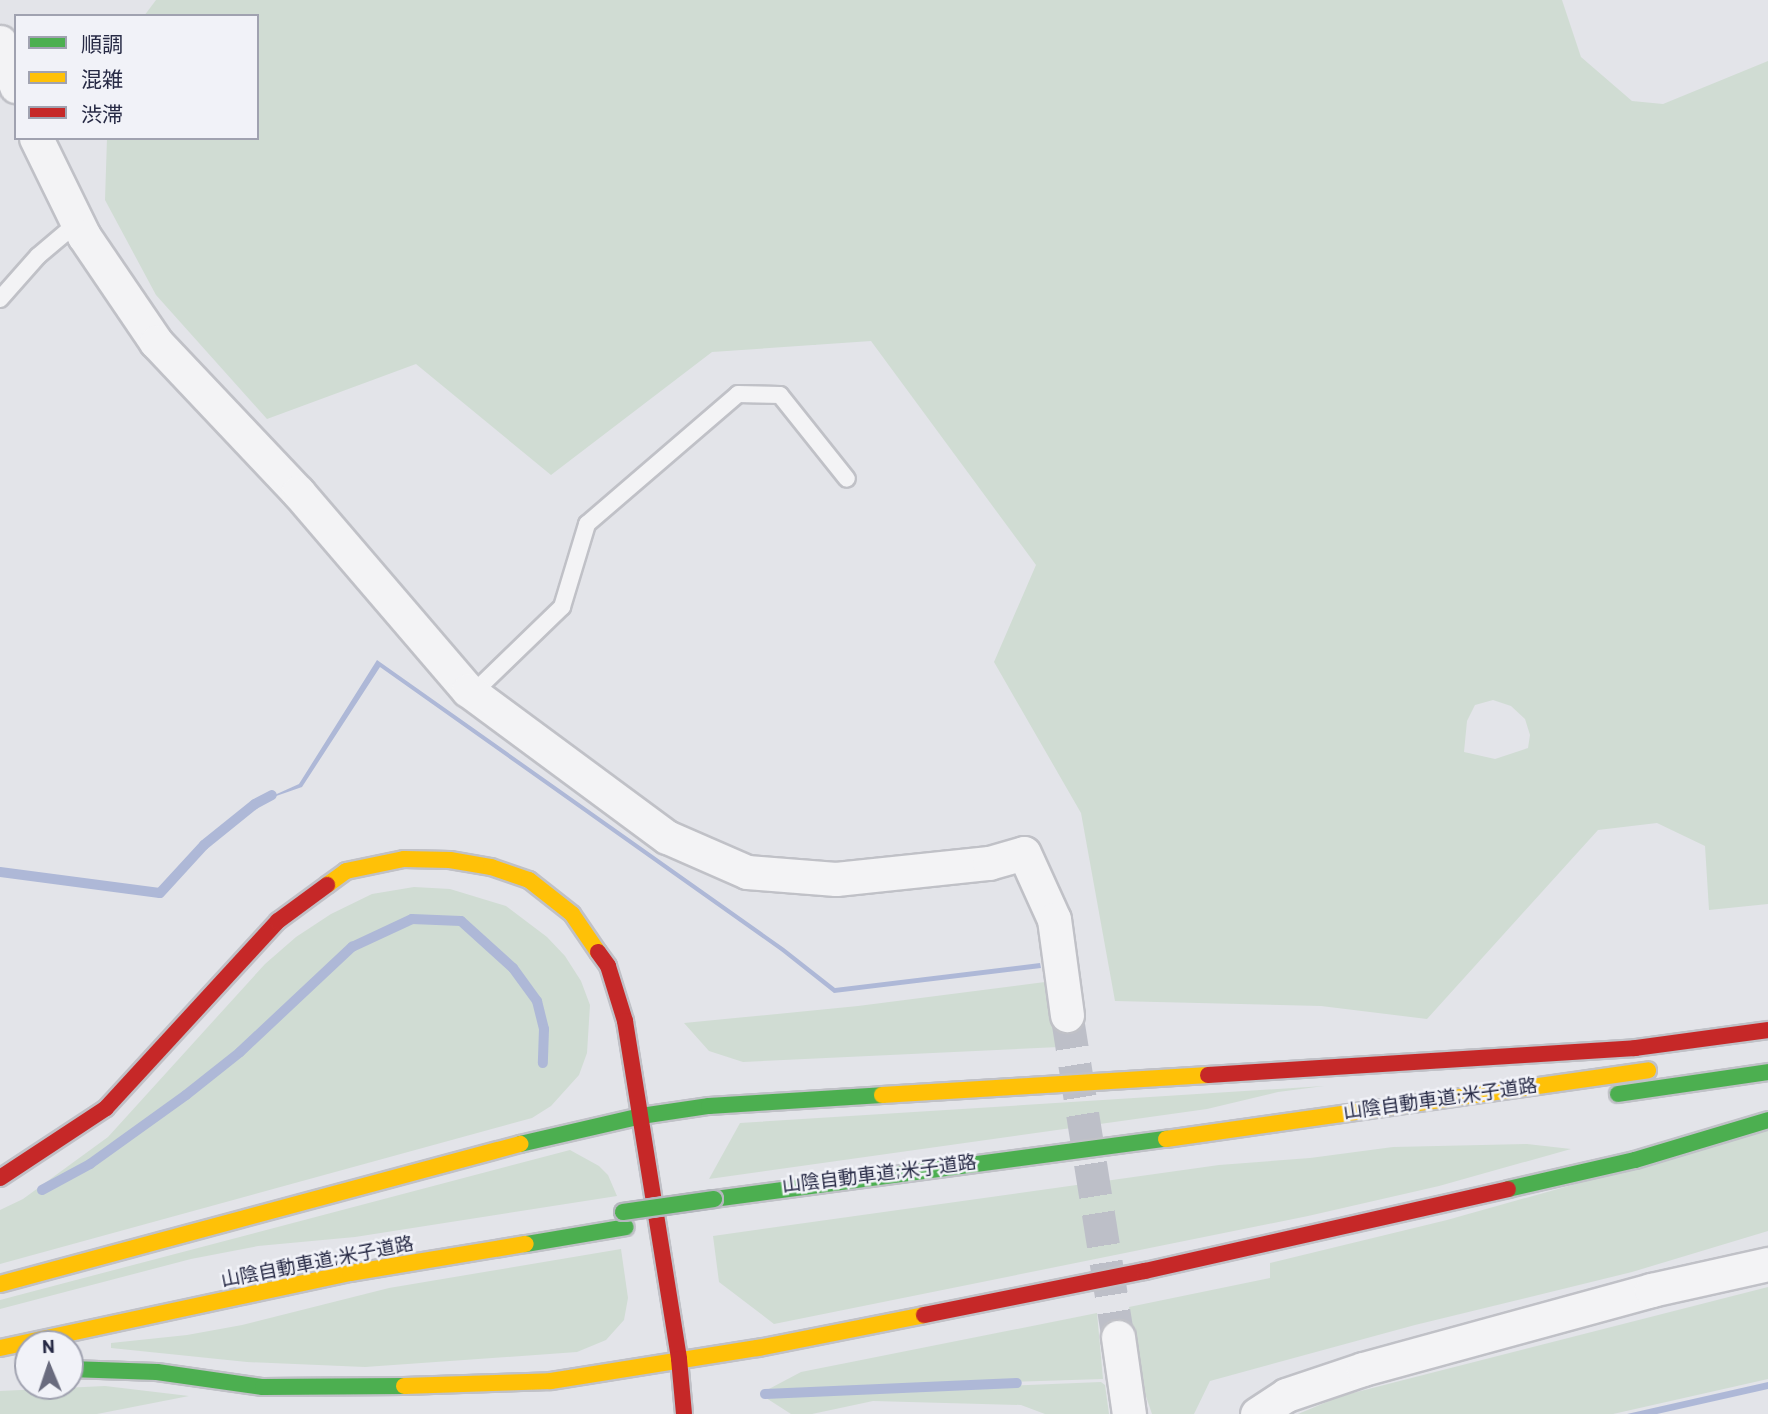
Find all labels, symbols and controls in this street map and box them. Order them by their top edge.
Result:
legend [14,14,259,140]
text: 順調 [81,31,123,56]
text: 混雑 [81,66,123,91]
text: 渋滞 [81,101,123,126]
street label: 山陰自動車道;米子道路 [1341,1073,1539,1123]
street label: 山陰自動車道;米子道路 [780,1150,978,1196]
street label: 山陰自動車道;米子道路 [219,1231,415,1291]
north arrow [14,1330,84,1400]
text: N [42,1334,55,1357]

